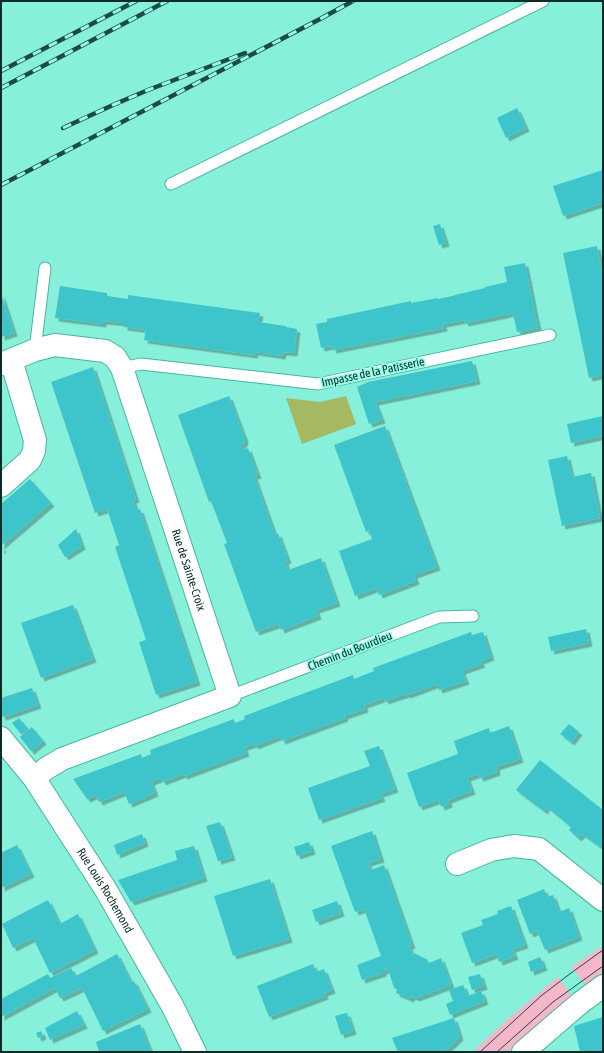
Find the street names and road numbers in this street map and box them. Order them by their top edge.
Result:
street label: Impasse de la Patisserie [320,354,426,390]
street label: Rue de Sainte-Croix [169,527,208,613]
street label: Chemin du Bourdieu [306,628,394,673]
street label: Rue Louis Rochemond [74,845,136,936]

